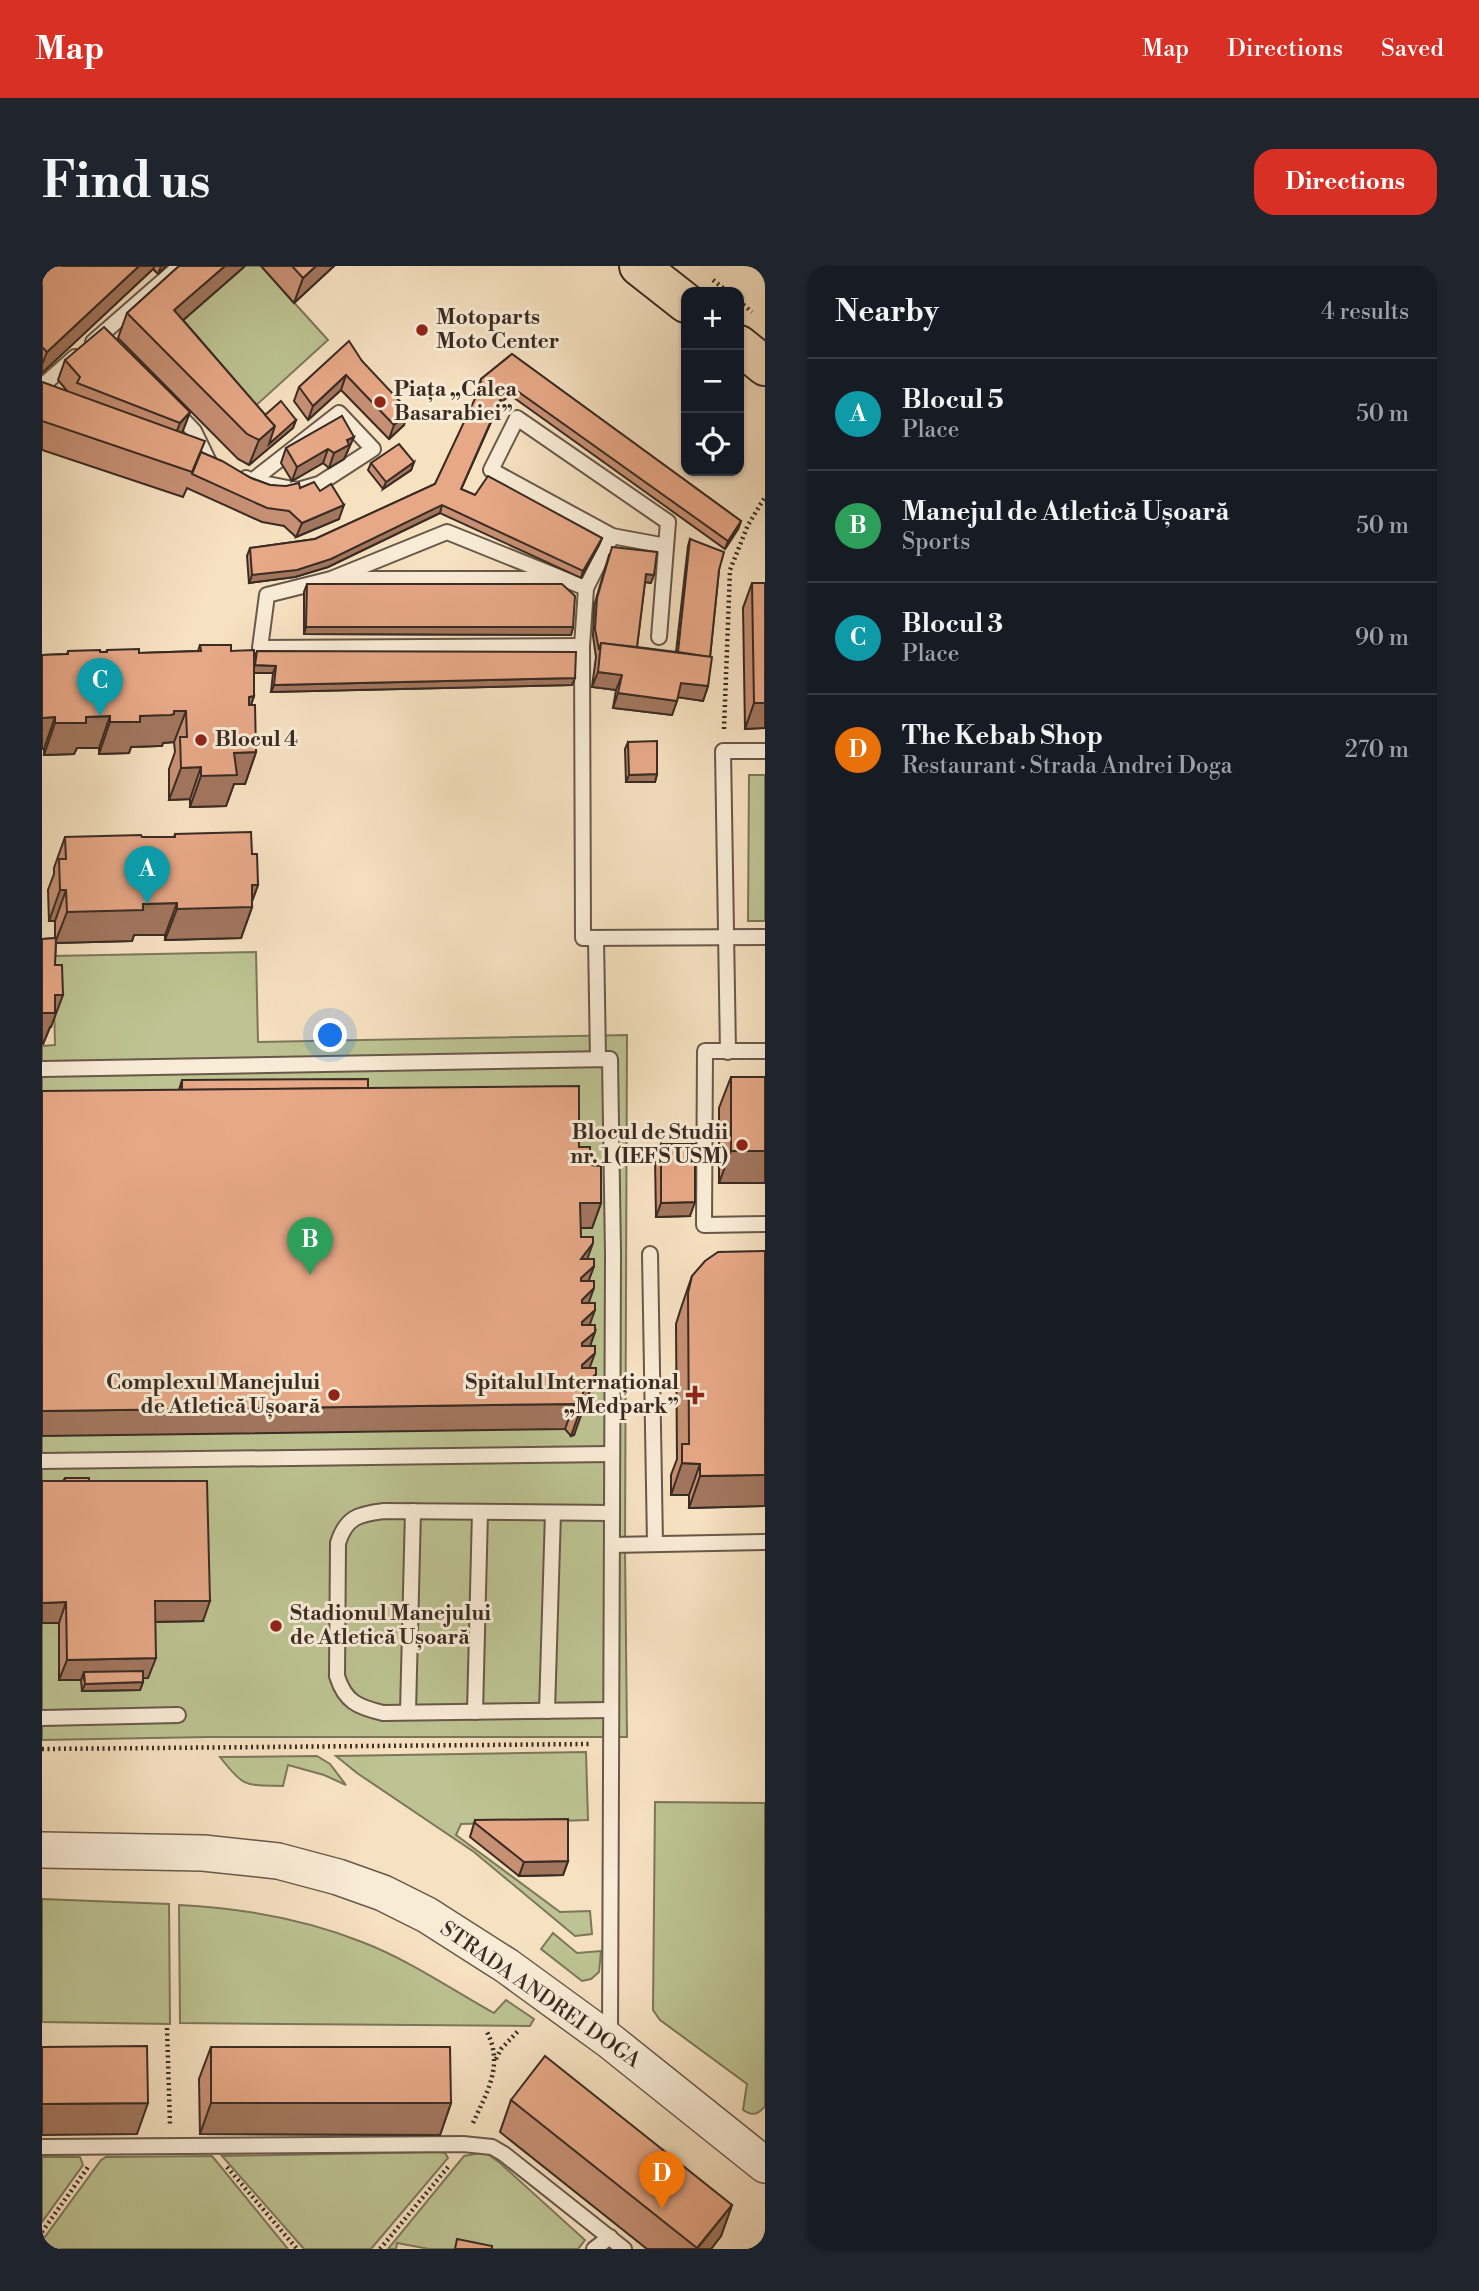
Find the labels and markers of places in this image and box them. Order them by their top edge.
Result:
place label: Motoparts Moto Center [436,305,559,355]
marker: Motoparts Moto Center [414,322,430,338]
place label: Piața „Calea Basarabiei” [394,377,518,427]
marker: Piața „Calea Basarabiei” [372,394,388,410]
pin: C [77,658,123,716]
place label: Blocul 4 [215,727,298,753]
marker: Blocul 4 [193,732,209,748]
pin: A [124,846,170,904]
place label: Blocul de Studii nr. 1 (IEFS USM) [570,1120,728,1170]
marker: Blocul de Studii nr. 1 (IEFS USM) [734,1137,750,1153]
pin: B [287,1217,333,1275]
place label: Complexul Manejului de Atletică Ușoară [106,1370,321,1420]
place label: Spitalul Internațional „Medpark” [465,1370,679,1420]
marker: Spitalul Internațional „Medpark” [685,1385,705,1405]
marker: Complexul Manejului de Atletică Ușoară [326,1387,342,1403]
place label: Stadionul Manejului de Atletică Ușoară [290,1601,491,1651]
marker: Stadionul Manejului de Atletică Ușoară [268,1618,284,1634]
pin: D [639,2151,685,2209]

